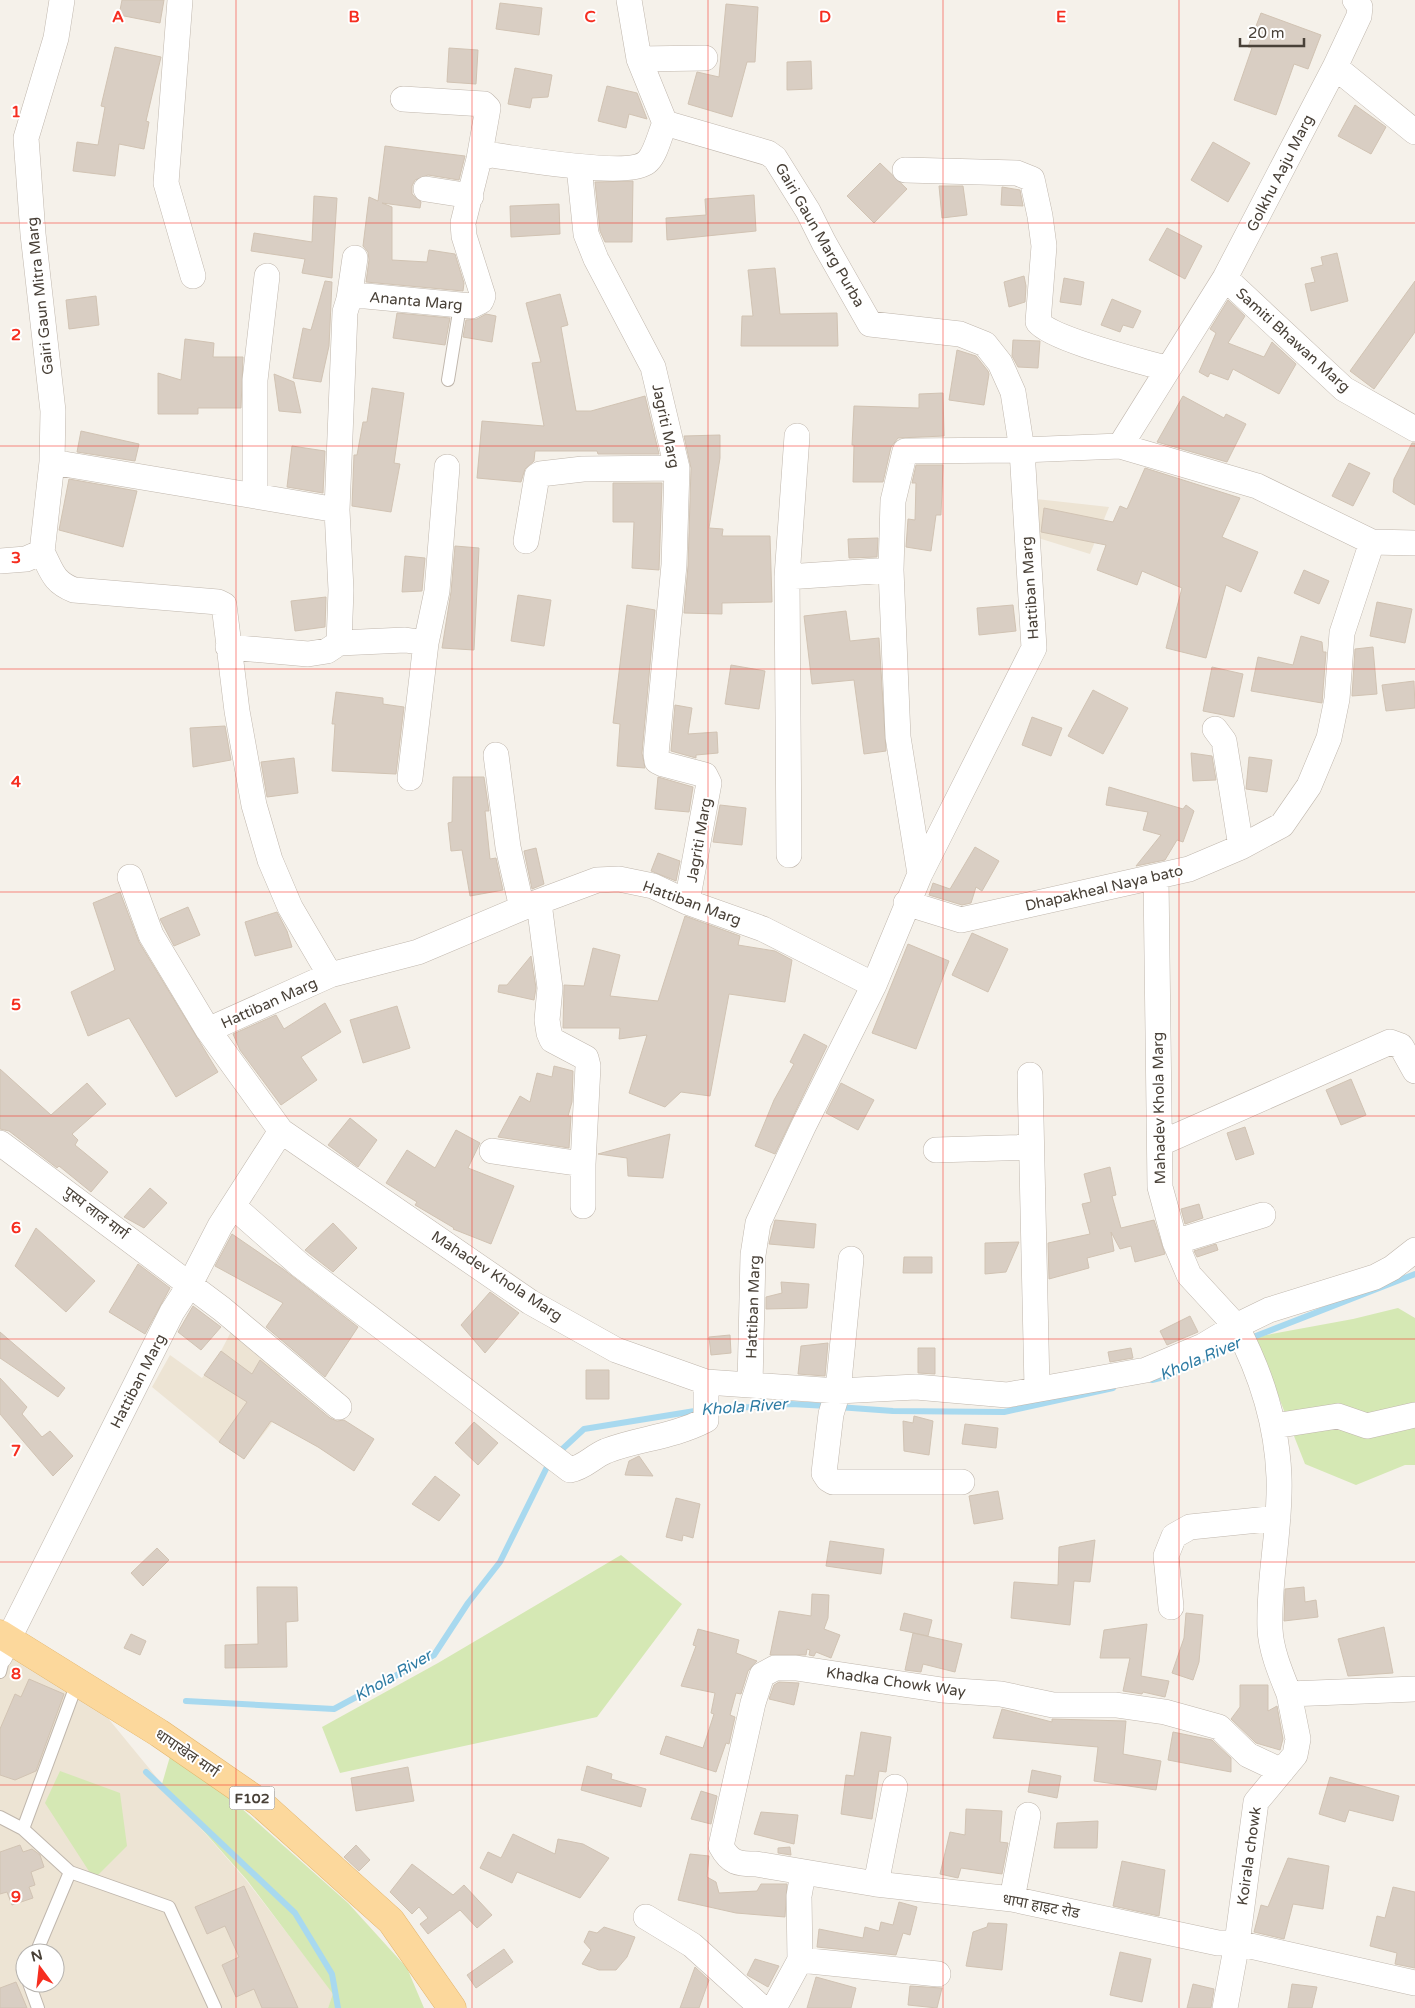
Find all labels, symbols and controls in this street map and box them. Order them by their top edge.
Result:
text: A [112,7,124,27]
text: B [348,7,360,27]
text: C [584,7,596,27]
text: D [819,7,831,27]
text: E [1056,7,1066,27]
scale bar [1240,15,1304,47]
text: 20 m [1248,24,1285,42]
text: 1 [11,102,21,122]
street label: Golkhu Aaju Marg [1243,111,1317,235]
street label: Gairi Gaun Marg Purba [771,160,869,310]
street label: Gairi Gaun Mitra Marg [23,216,57,376]
street label: Samiti Bhawan Marg [1232,284,1354,396]
street label: Ananta Marg [369,288,463,314]
text: 2 [11,325,21,345]
street label: Jagriti Marg [648,382,684,470]
street label: Hattiban Marg [1017,536,1043,640]
text: 3 [11,548,21,568]
text: 4 [11,772,21,792]
street label: Jagriti Marg [683,796,715,884]
street label: Dhapakheal Naya bato [1023,861,1185,915]
street label: Hattiban Marg [640,877,744,929]
street label: Hattiban Marg [218,974,320,1032]
text: 5 [11,995,21,1015]
street label: Mahadev Khola Marg [1149,1032,1169,1184]
street label: पुस्प लाल मार्ग [60,1183,133,1245]
text: 6 [11,1218,21,1238]
street label: Mahadev Khola Marg [428,1227,566,1325]
street label: Hattiban Marg [742,1255,764,1359]
street label: Hattiban Marg [106,1331,170,1431]
water label: Khola River [1156,1332,1245,1385]
water label: Khola River [700,1394,790,1420]
text: 7 [11,1441,21,1461]
water label: Khola River [351,1645,437,1706]
street label: Khadka Chowk Way [825,1663,967,1701]
text: 8 [11,1664,21,1684]
street label: धापाखेल मार्ग [152,1725,223,1781]
road number: F102 [230,1786,274,1810]
street label: Koirala chowk [1233,1806,1265,1906]
text: 9 [11,1887,21,1907]
street label: धापा हाइट रोड [1001,1890,1082,1922]
north arrow [15,1943,65,1993]
text: N [29,1946,44,1966]

